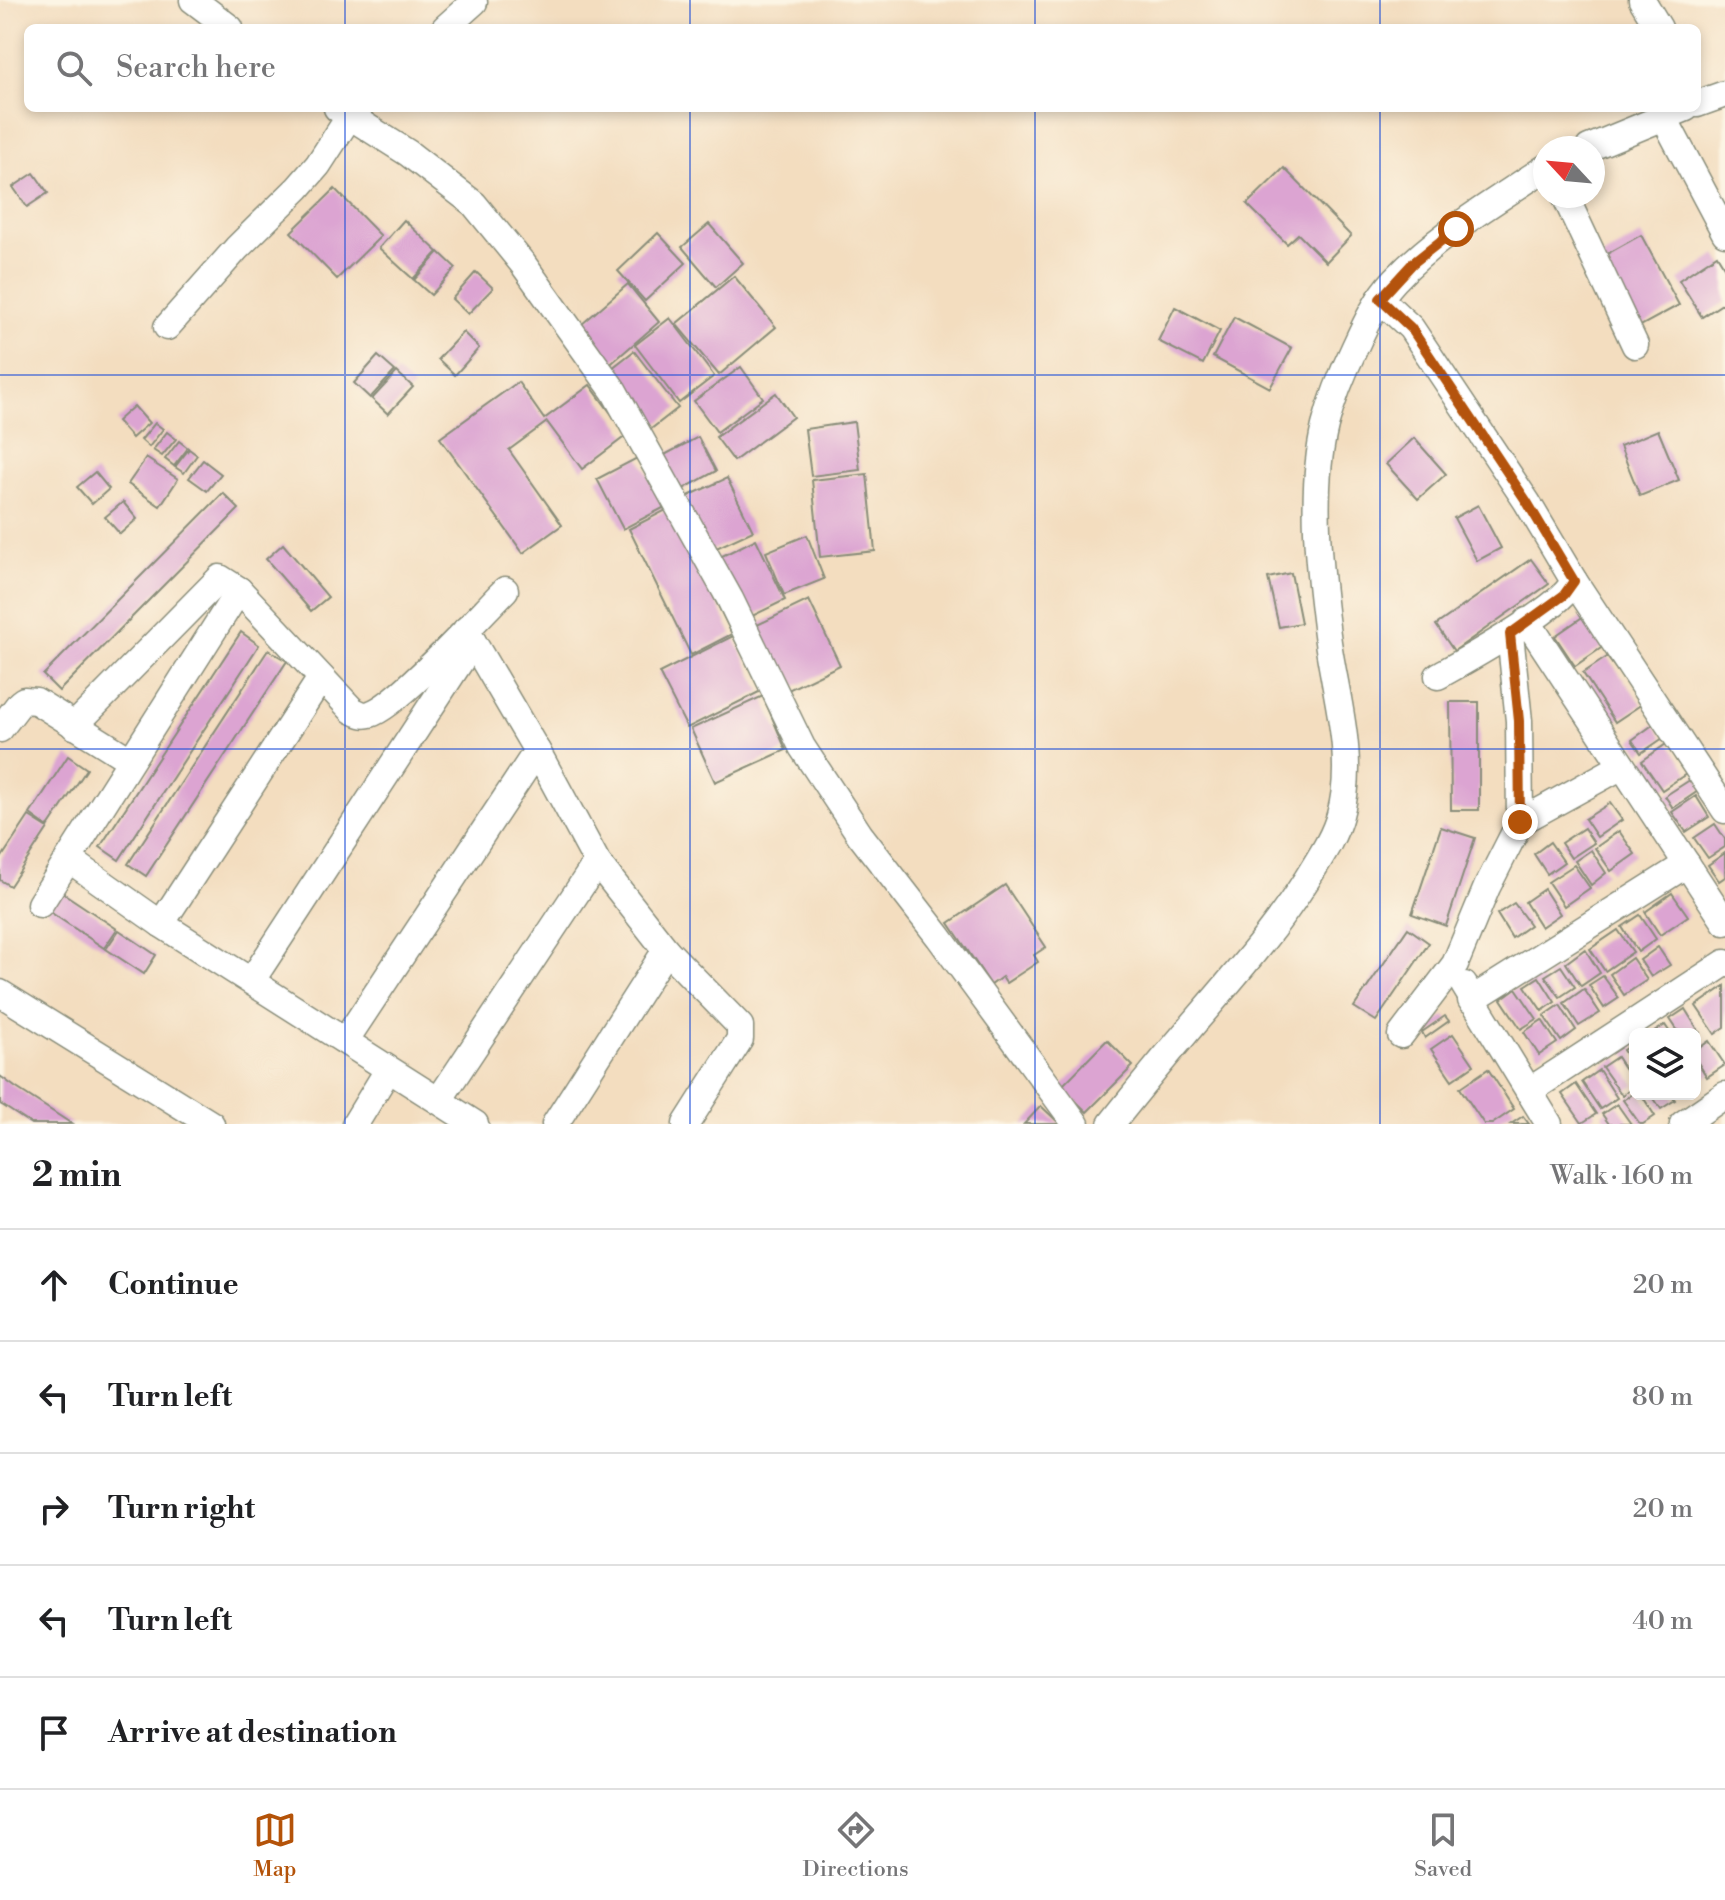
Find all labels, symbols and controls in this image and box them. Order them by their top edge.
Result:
search box [24,24,1701,112]
icon: search [52,46,96,90]
text: Search here [116,49,276,87]
north arrow [1533,136,1605,208]
route start [1438,211,1474,247]
route end [1502,804,1538,840]
map controls [1629,1028,1701,1100]
button: layers [1629,1028,1701,1100]
text: 2 min [32,1155,121,1197]
text: Walk · 160 m [1550,1160,1693,1192]
icon: ahead [32,1263,76,1307]
text: Continue [108,1266,239,1304]
text: 20 m [1633,1269,1693,1301]
icon: left [32,1375,76,1419]
text: Turn left [108,1378,232,1416]
text: 80 m [1632,1381,1693,1413]
icon: right [32,1487,76,1531]
text: Turn right [108,1490,255,1528]
text: 20 m [1633,1493,1693,1525]
icon: left [32,1599,76,1643]
text: Turn left [108,1602,232,1640]
text: 40 m [1632,1605,1693,1637]
icon: arrive [32,1711,76,1755]
text: Arrive at destination [108,1714,397,1752]
tab: Map [253,1808,297,1883]
tab: Directions [803,1808,909,1883]
tab: Saved [1414,1808,1472,1883]

